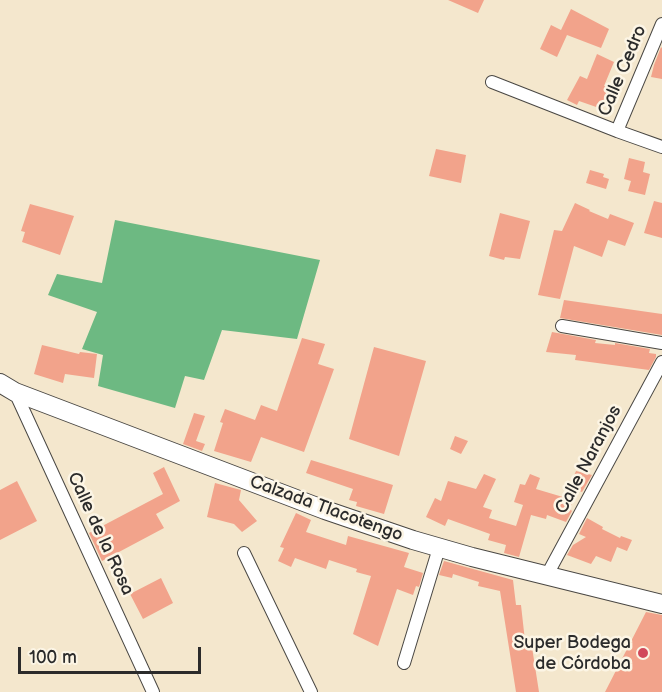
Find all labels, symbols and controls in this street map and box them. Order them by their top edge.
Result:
street label: Calle Cedro [594,22,652,120]
street label: Calle Naranjos [551,402,627,518]
street label: Calle de la Rosa [62,469,138,599]
street label: Calzada Tlacotengo [246,471,406,547]
place label: Super Bodega de Córdoba [513,632,631,674]
scale bar [21,635,204,673]
marker: Super Bodega de Córdoba [636,646,650,660]
text: 100 m [29,647,77,668]

